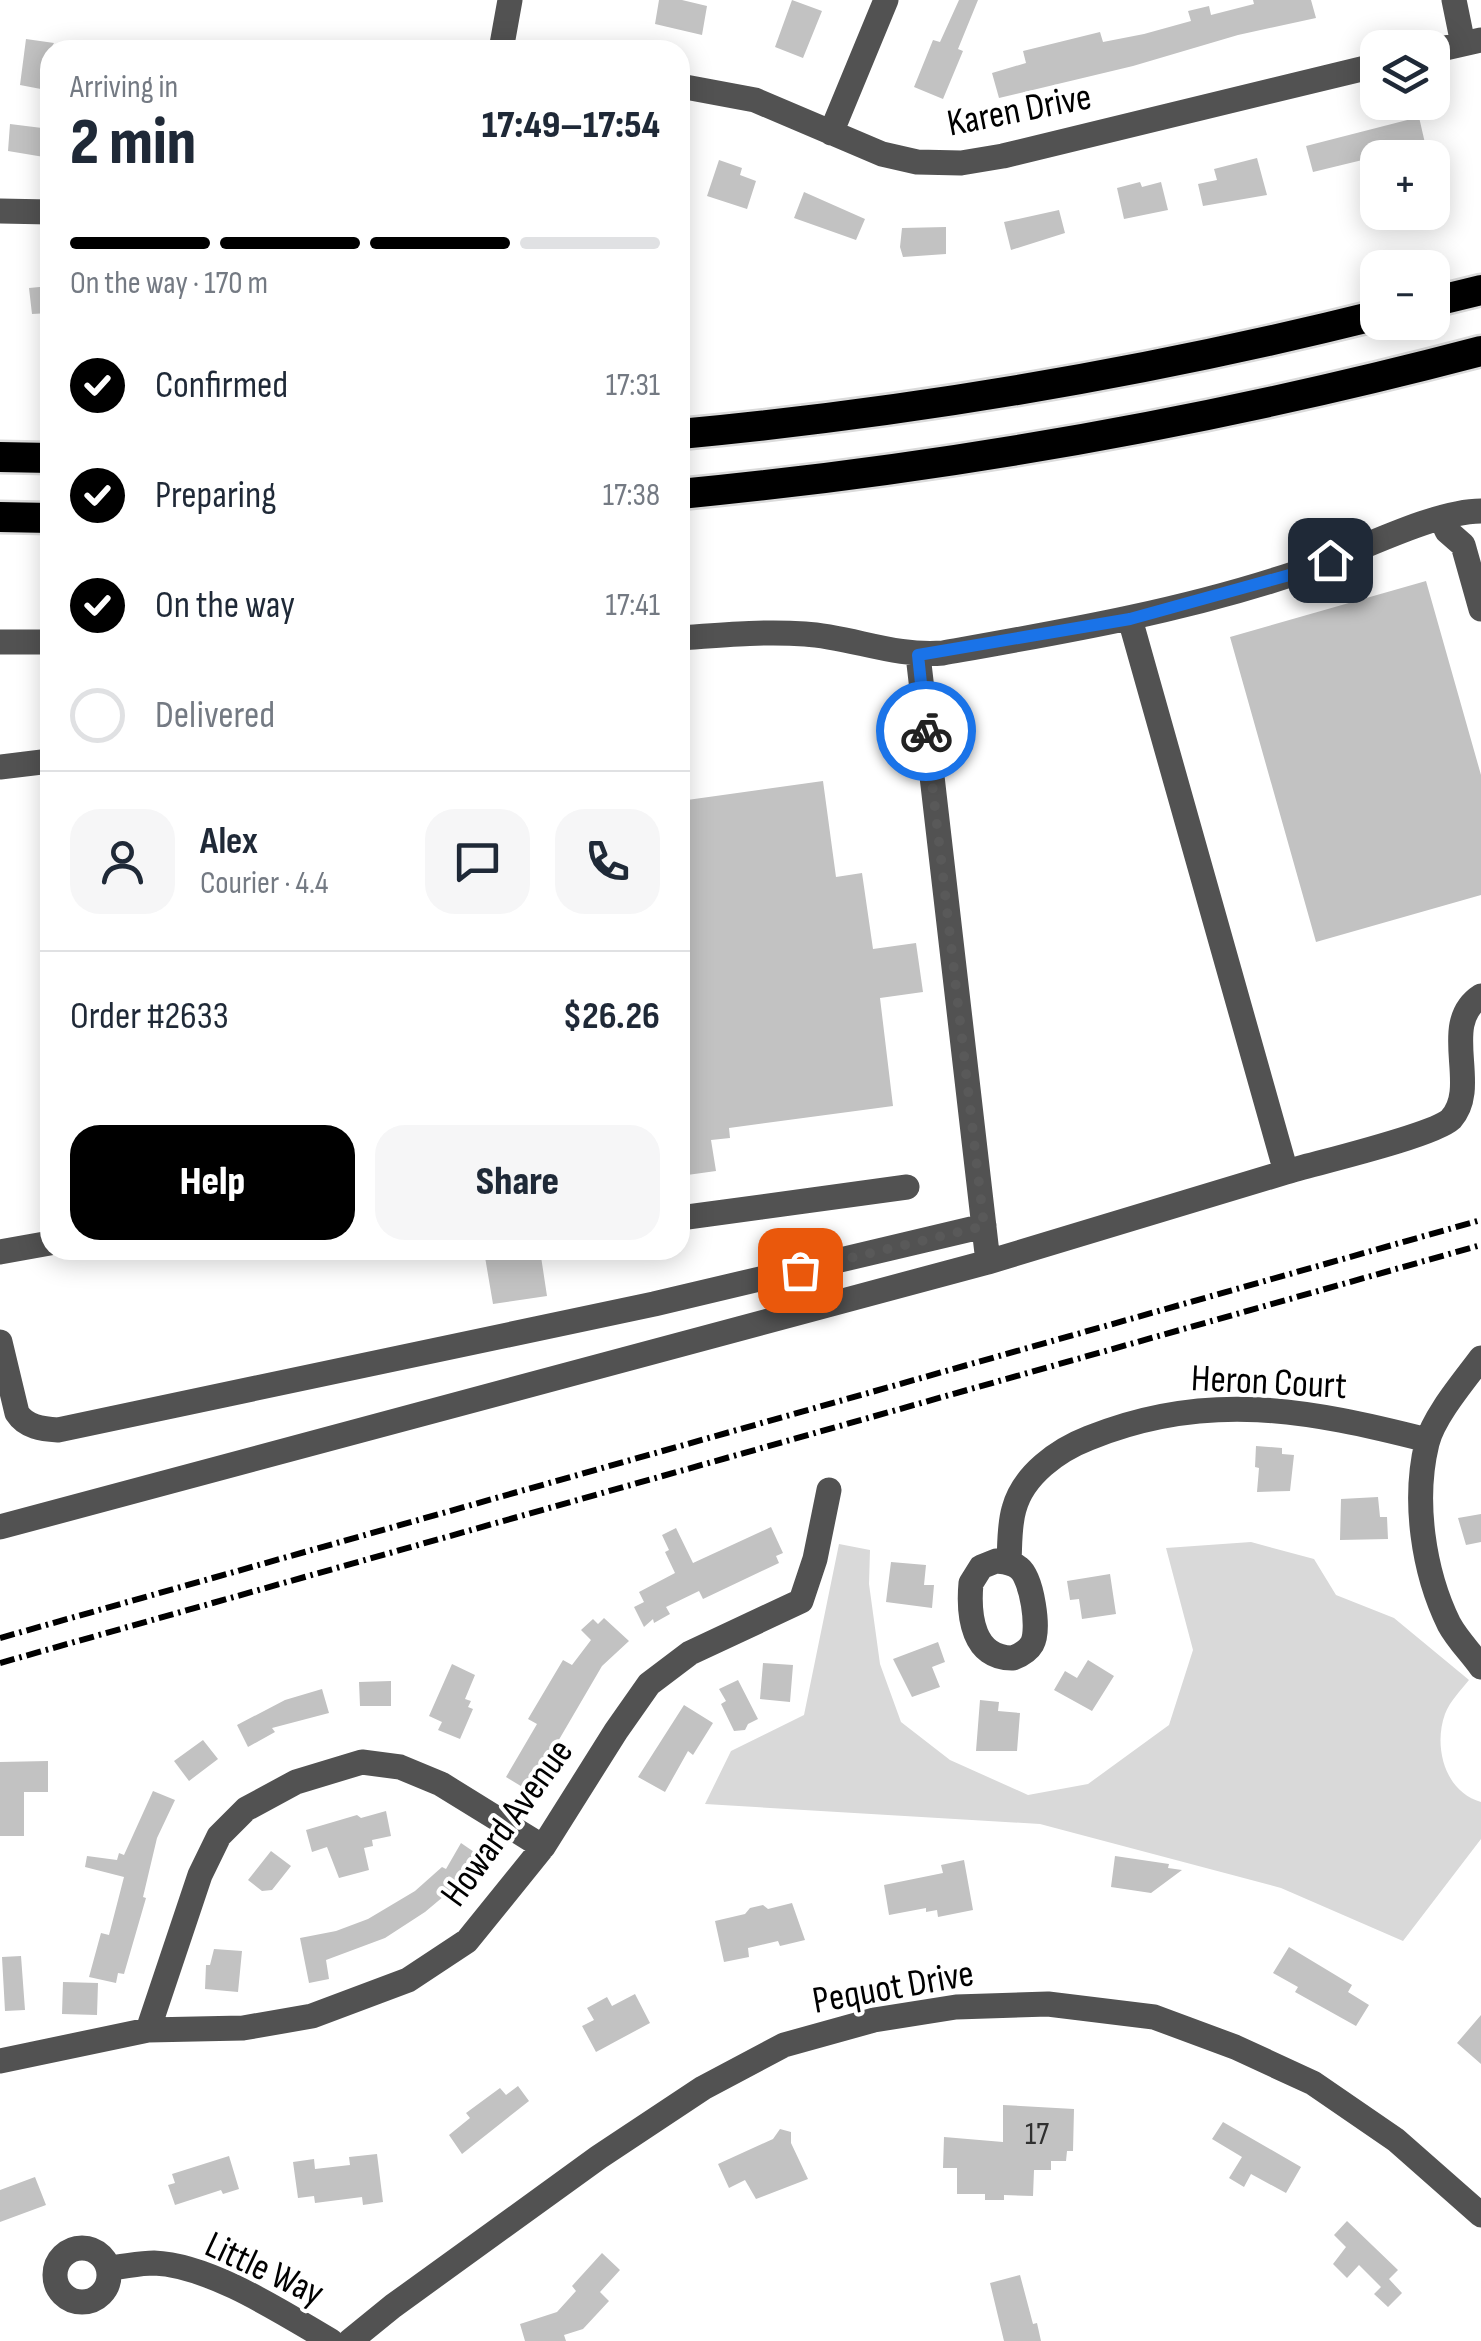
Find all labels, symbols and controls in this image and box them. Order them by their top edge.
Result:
map controls [1360,30,1450,340]
button: layers [1360,30,1450,120]
text: Arriving in [70,68,178,107]
street label: Karen Drive [943,74,1095,146]
text: 17:49–17:54 [482,103,660,148]
text: 2 min [70,105,196,183]
button: + [1360,140,1450,230]
button: − [1360,250,1450,340]
text: On the way · 170 m [70,264,268,303]
icon: check [70,358,125,413]
text: Confirmed [155,363,288,408]
text: 17:31 [606,366,660,405]
icon: check [70,468,125,523]
text: Preparing [155,473,276,518]
text: 17:38 [603,476,660,515]
pin [1288,518,1373,603]
icon: home [1303,533,1358,588]
icon: check [70,578,125,633]
text: On the way [155,583,295,628]
text: 17:41 [606,586,660,625]
courier [876,681,976,781]
text: Delivered [155,693,275,738]
icon: bike [899,704,954,759]
button: person [70,809,175,914]
button: chat [425,809,530,914]
button: phone [555,809,660,914]
text: Alex [200,819,258,864]
text: Courier · 4.4 [200,864,328,903]
text: Order #2633 [70,994,229,1039]
text: $26.26 [563,994,660,1039]
button: Help [70,1125,355,1240]
button: Share [375,1125,660,1240]
pin [758,1228,843,1313]
icon: bag [773,1243,828,1298]
street label: Heron Court [1190,1356,1348,1409]
street label: Howard Avenue [432,1731,583,1915]
street label: Pequot Drive [809,1951,977,2024]
house number: 17 [1025,2115,1049,2154]
street label: Little Way [198,2222,331,2316]

